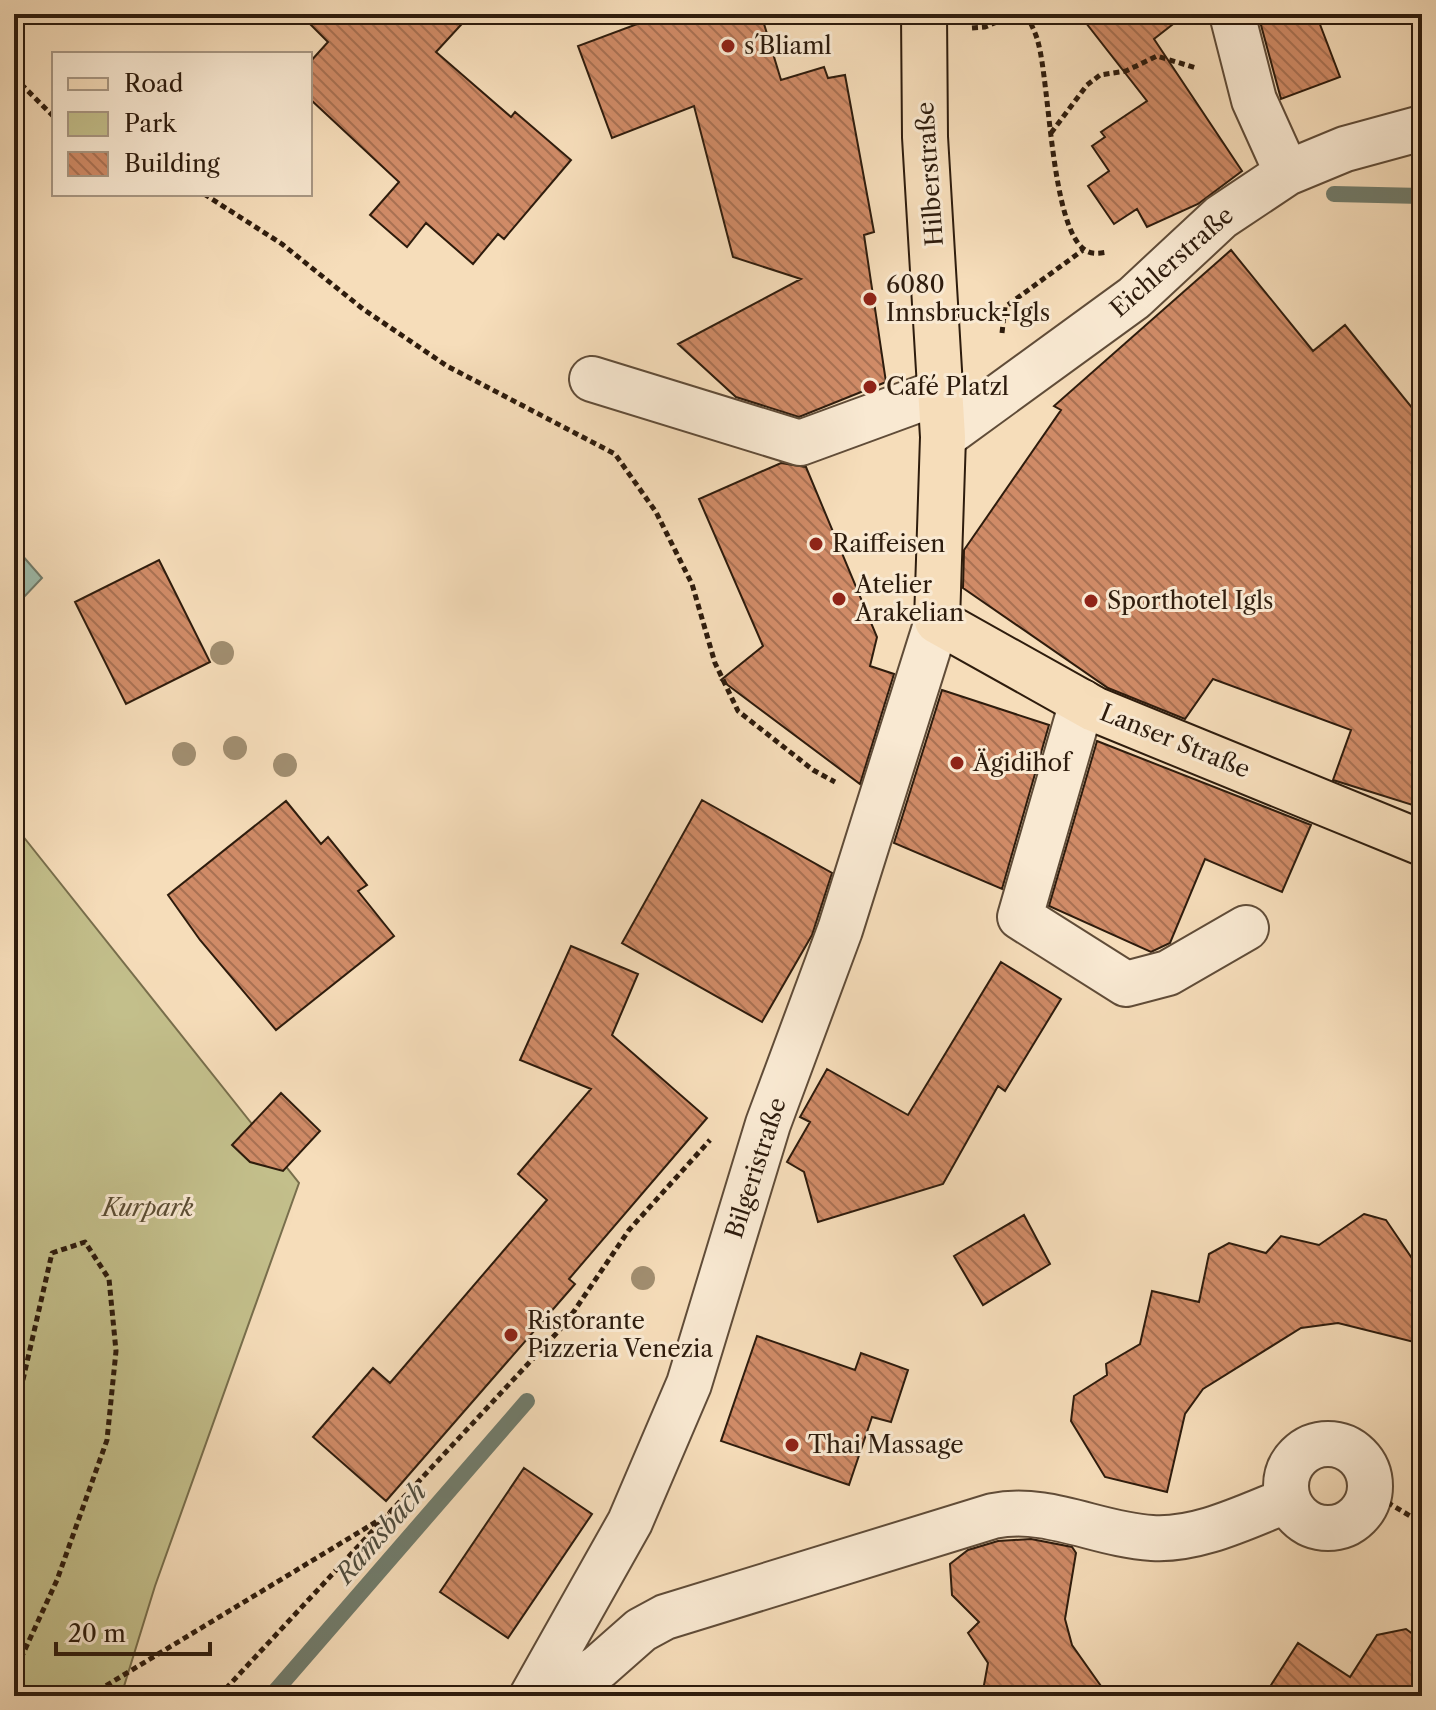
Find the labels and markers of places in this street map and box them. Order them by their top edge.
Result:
place label: s´Bliaml [744,31,832,60]
marker: s´Bliaml [719,37,737,55]
place label: 6080 Innsbruck-Igls [886,270,1050,327]
marker: 6080 Innsbruck-Igls [861,290,879,308]
place label: Café Platzl [886,372,1009,401]
marker: Café Platzl [861,378,879,396]
place label: Raiffeisen [832,529,945,558]
marker: Raiffeisen [807,535,825,553]
place label: Atelier Arakelian [854,570,964,627]
place label: Sporthotel Igls [1107,586,1274,615]
marker: Atelier Arakelian [830,590,848,608]
marker: Sporthotel Igls [1082,592,1100,610]
place label: Ägidihof [972,748,1073,777]
marker: Ägidihof [948,754,966,772]
place label: Ristorante Pizzeria Venezia [527,1306,713,1363]
marker: Ristorante Pizzeria Venezia [502,1326,520,1344]
place label: Thai Massage [808,1430,964,1459]
marker: Thai Massage [783,1436,801,1454]

